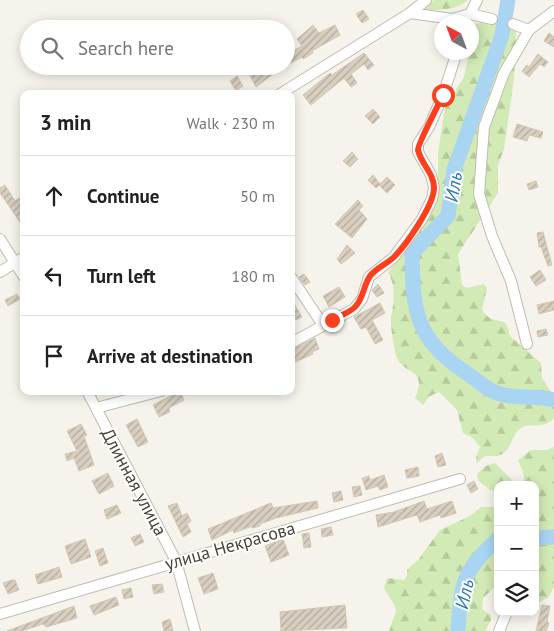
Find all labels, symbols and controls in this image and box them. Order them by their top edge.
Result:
north arrow [434,15,479,60]
search box [20,20,295,75]
icon: search [38,34,66,62]
text: Search here [78,36,174,60]
route start [432,84,455,107]
text: 3 min [40,109,91,136]
text: Walk · 230 m [186,113,275,133]
water label: Иль [439,170,467,204]
icon: ahead [40,182,68,210]
text: Continue [87,184,159,208]
text: 50 m [240,186,275,206]
icon: left [40,262,68,290]
text: Turn left [87,264,156,288]
text: 180 m [232,266,275,286]
route end [321,309,344,332]
icon: arrive [40,342,68,370]
text: Arrive at destination [87,344,253,368]
street label: Длинная улица [96,424,172,540]
map controls [494,481,539,616]
button: + [494,481,539,526]
street label: улица Некрасова [162,516,298,575]
button: − [494,526,539,571]
button: layers [494,571,539,616]
water label: Иль [449,577,479,611]

